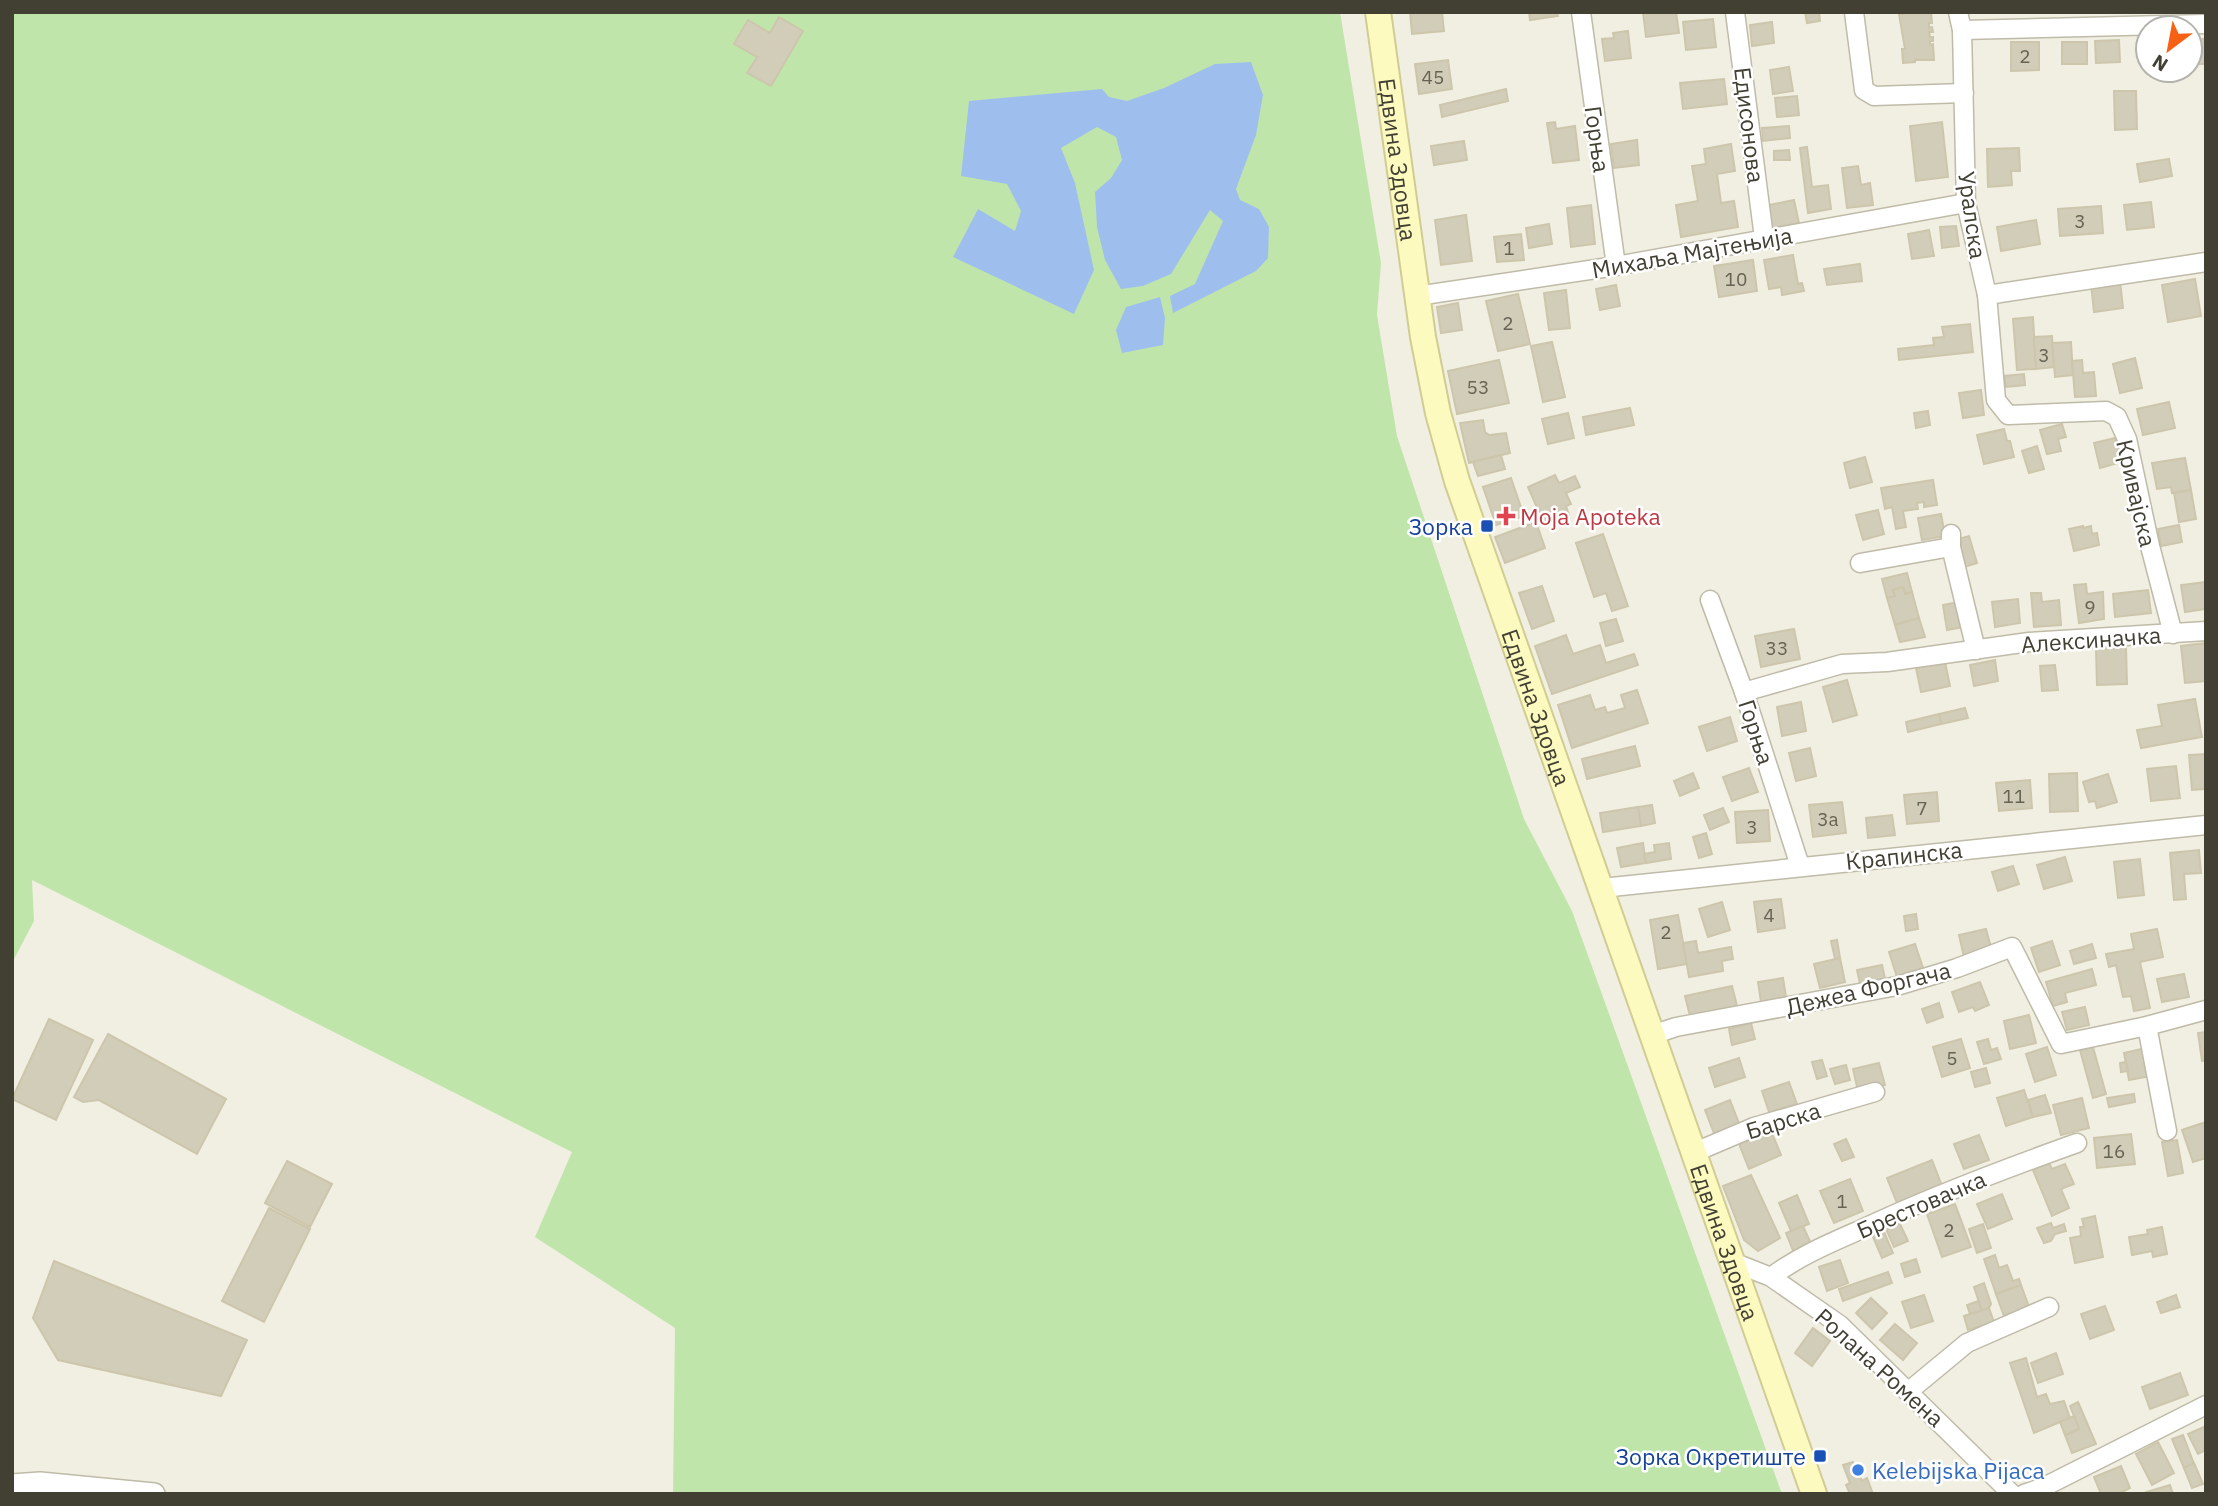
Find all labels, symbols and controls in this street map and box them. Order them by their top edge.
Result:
north arrow [2134,14,2204,84]
house number: 2 [2019,44,2031,68]
text: N [2148,50,2172,77]
house number: 45 [1422,65,1444,89]
street label: Едисонова [1728,65,1772,185]
street label: Едвина Здовца [1372,76,1425,243]
street label: Горња [1578,104,1618,174]
street label: Уралска [1952,169,1994,261]
house number: 3 [2074,209,2086,233]
street label: Михаља Мајтењија [1589,220,1795,284]
house number: 1 [1503,236,1515,260]
house number: 10 [1725,267,1747,291]
house number: 2 [1502,311,1514,335]
house number: 3 [2038,343,2050,367]
house number: 53 [1467,375,1489,399]
street label: Кривајска [2110,436,2164,550]
place label: Moja Apoteka [1520,501,1661,531]
marker: Moja Apoteka [1498,508,1514,524]
place label: Зорка [1408,511,1473,541]
marker: Зорка [1479,518,1495,534]
house number: 9 [2084,595,2096,619]
street label: Алексиначка [2020,619,2162,659]
street label: Едвина Здовца [1495,625,1578,790]
house number: 33 [1766,636,1788,660]
street label: Горња [1732,696,1782,768]
house number: 11 [2003,784,2025,808]
house number: 7 [1916,796,1928,820]
house number: 3a [1817,807,1839,831]
house number: 3 [1746,815,1758,839]
street label: Крапинска [1844,834,1964,876]
house number: 4 [1763,903,1775,927]
house number: 2 [1660,920,1672,944]
street label: Дежеа Форгача [1783,954,1953,1022]
house number: 5 [1946,1046,1958,1070]
street label: Барска [1742,1094,1824,1146]
house number: 16 [2103,1139,2125,1163]
street label: Едвина Здовца [1684,1160,1767,1324]
street label: Брестовачка [1852,1163,1990,1245]
house number: 1 [1836,1189,1848,1213]
house number: 2 [1943,1218,1955,1242]
street label: Ролана Ромена [1809,1301,1951,1433]
place label: Зорка Окретиште [1615,1441,1806,1471]
marker: Зорка Окретиште [1812,1448,1828,1464]
place label: Kelebijska Pijaca [1872,1455,2045,1485]
marker: Kelebijska Pijaca [1850,1462,1866,1478]

